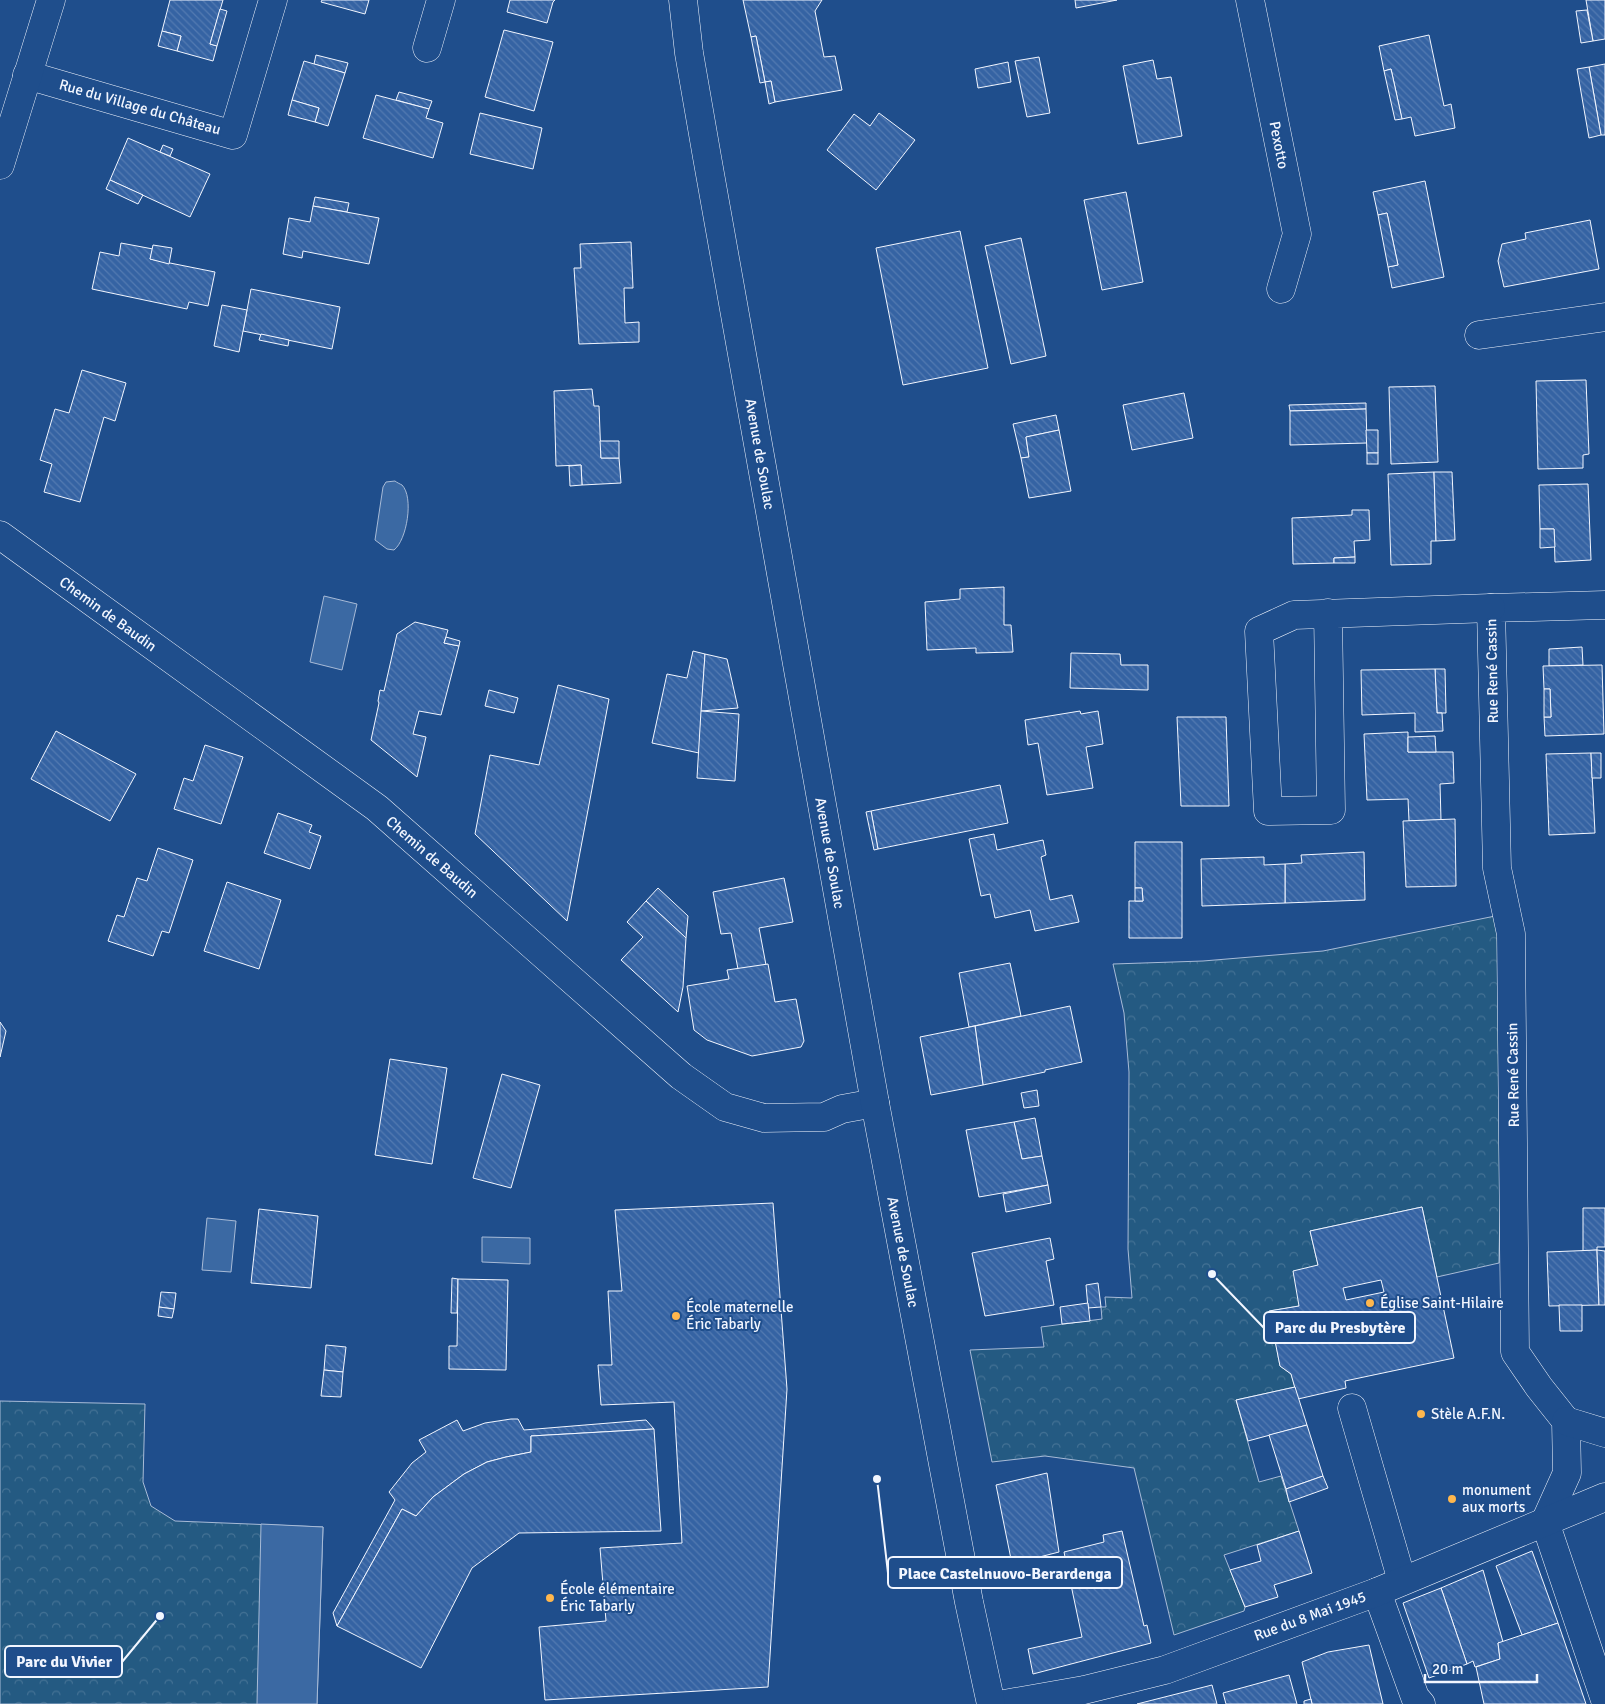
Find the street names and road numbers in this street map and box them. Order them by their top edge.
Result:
street label: Rue du Village du Château [57,75,223,139]
street label: Pexotto [1266,120,1292,170]
street label: Avenue de Soulac [741,397,779,511]
street label: Chemin de Baudin [56,573,160,655]
street label: Rue René Cassin [1482,618,1502,724]
street label: Avenue de Soulac [811,796,849,910]
street label: Chemin de Baudin [382,812,482,902]
street label: Rue René Cassin [1503,1022,1523,1128]
street label: Avenue de Soulac [883,1195,923,1309]
street label: Rue du 8 Mai 1945 [1251,1587,1369,1645]

